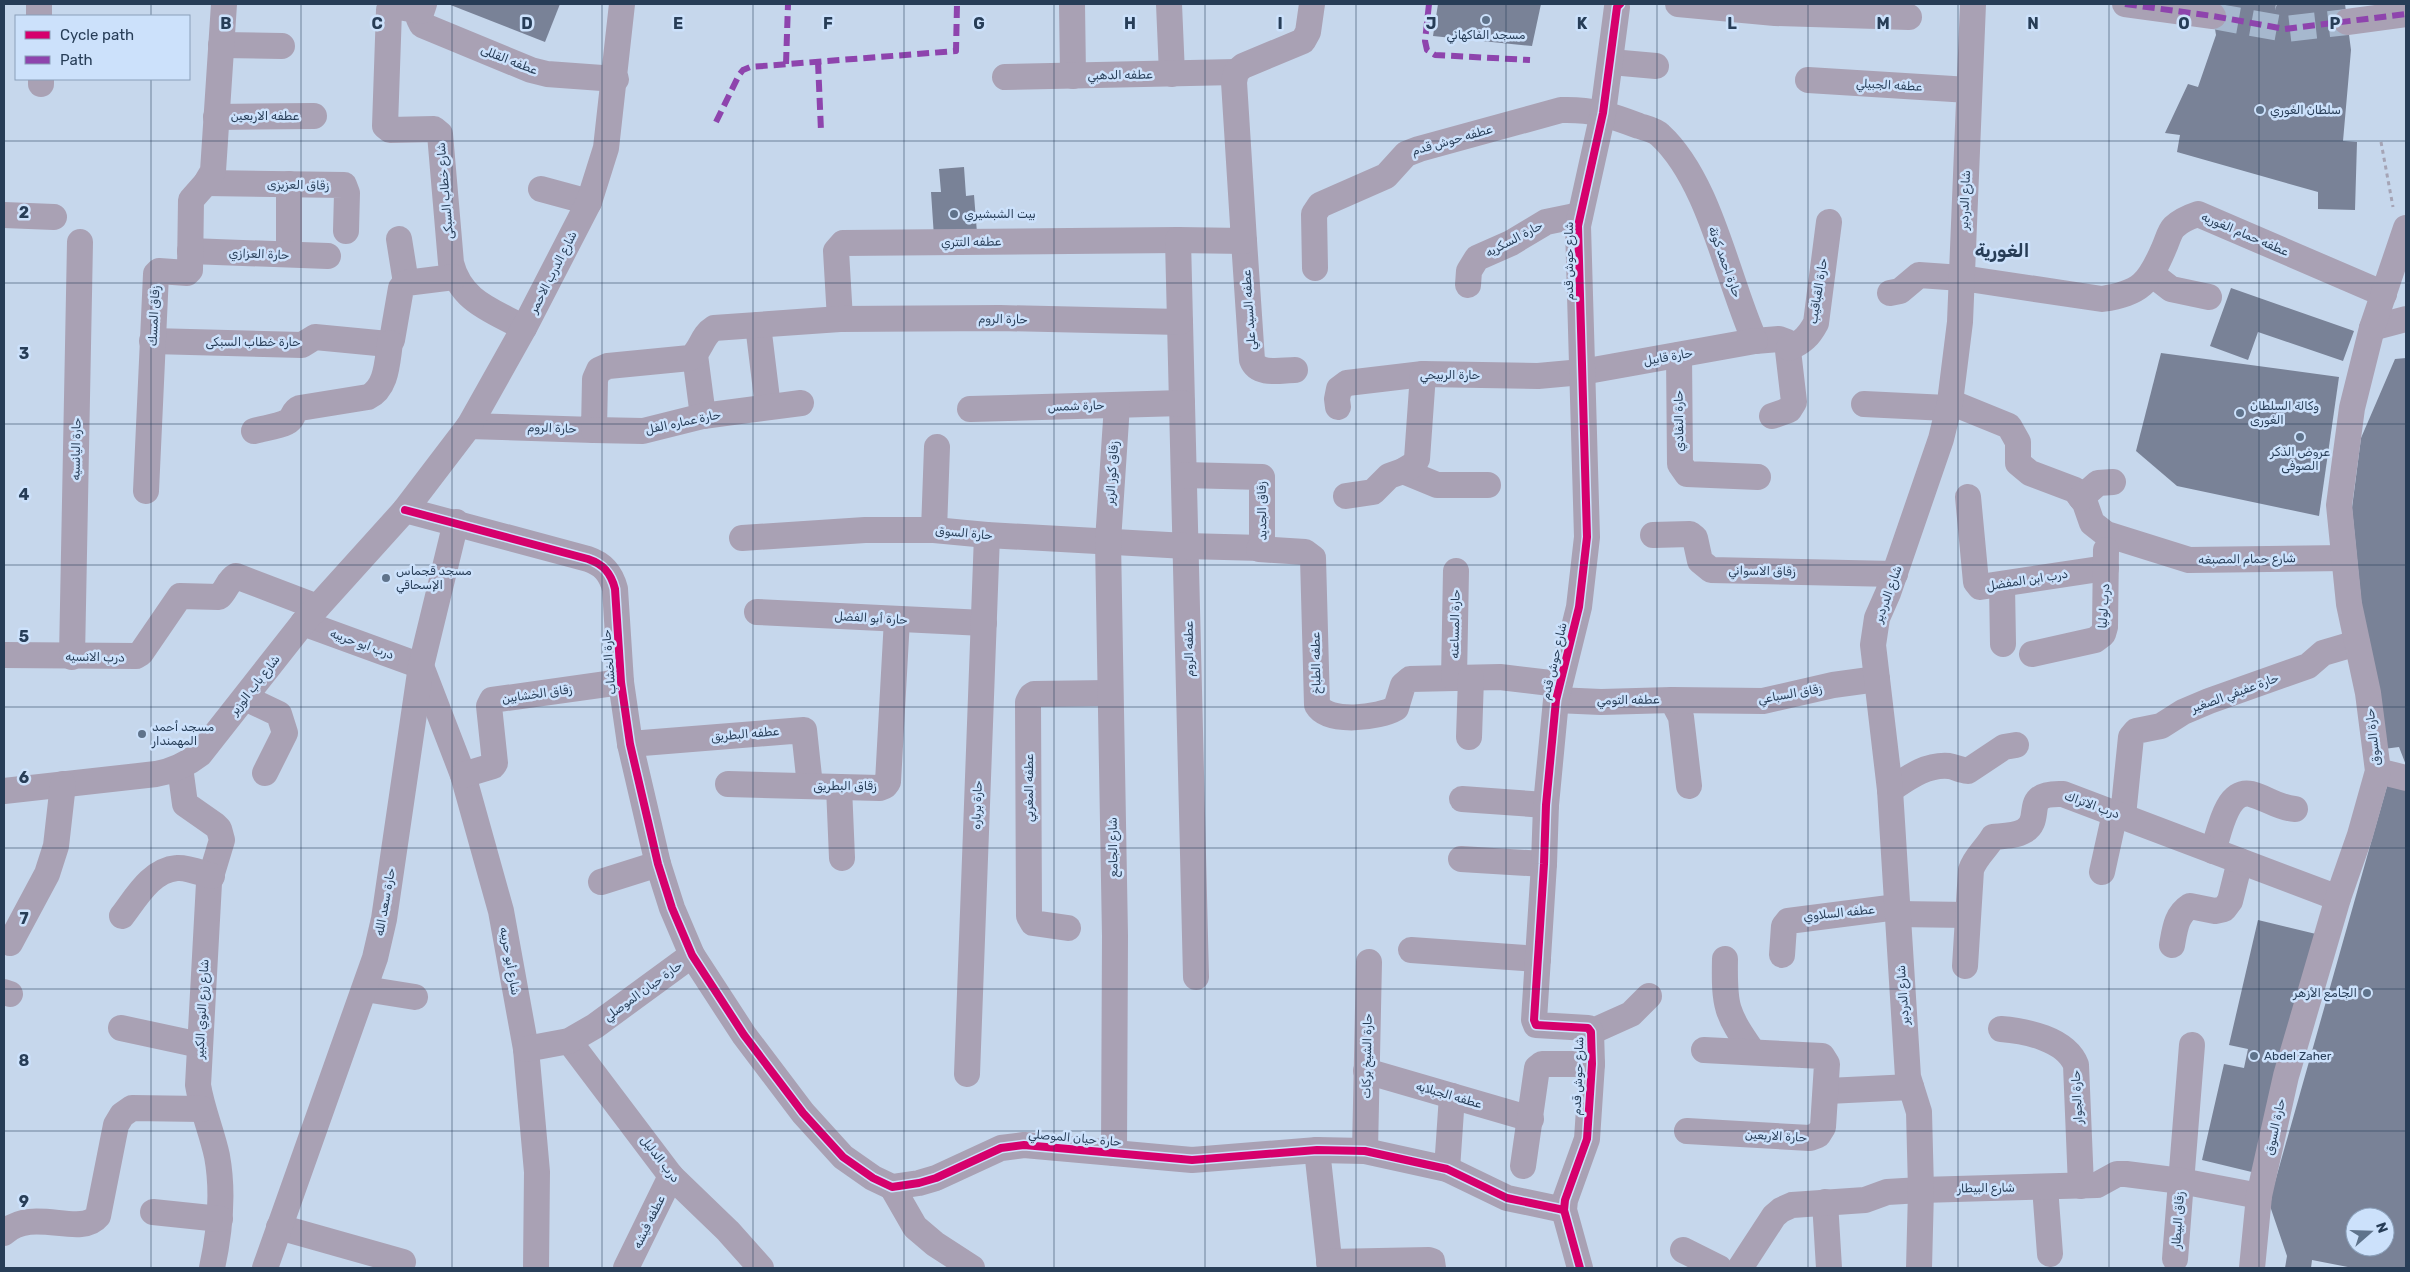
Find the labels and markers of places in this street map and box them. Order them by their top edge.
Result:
marker: مسجد الفاكهاني [1480,14,1492,26]
place label: مسجد الفاكهاني [1447,28,1526,44]
place label: سلطان الغوري [2270,103,2341,118]
marker: سلطان الغوري [2254,104,2266,116]
place label: بيت الشبشيري [964,207,1036,222]
marker: بيت الشبشيري [948,208,960,220]
place label: وكالة السلطان الغورى [2250,399,2319,428]
marker: وكالة السلطان الغورى [2234,407,2246,419]
marker: عروض الذكر الصوفى [2294,431,2306,443]
place label: عروض الذكر الصوفى [2269,445,2330,474]
place label: مسجد قجماس الإسحاقي [396,564,472,594]
marker: مسجد قجماس الإسحاقي [380,572,392,584]
place label: مسجد أحمد المهمندار [151,720,215,749]
marker: مسجد أحمد المهمندار [136,728,148,740]
place label: الجامع الأزهر [2292,986,2357,1002]
marker: الجامع الأزهر [2361,987,2373,999]
place label: Abdel Zaher [2264,1049,2332,1063]
marker: Abdel Zaher [2248,1050,2260,1062]

